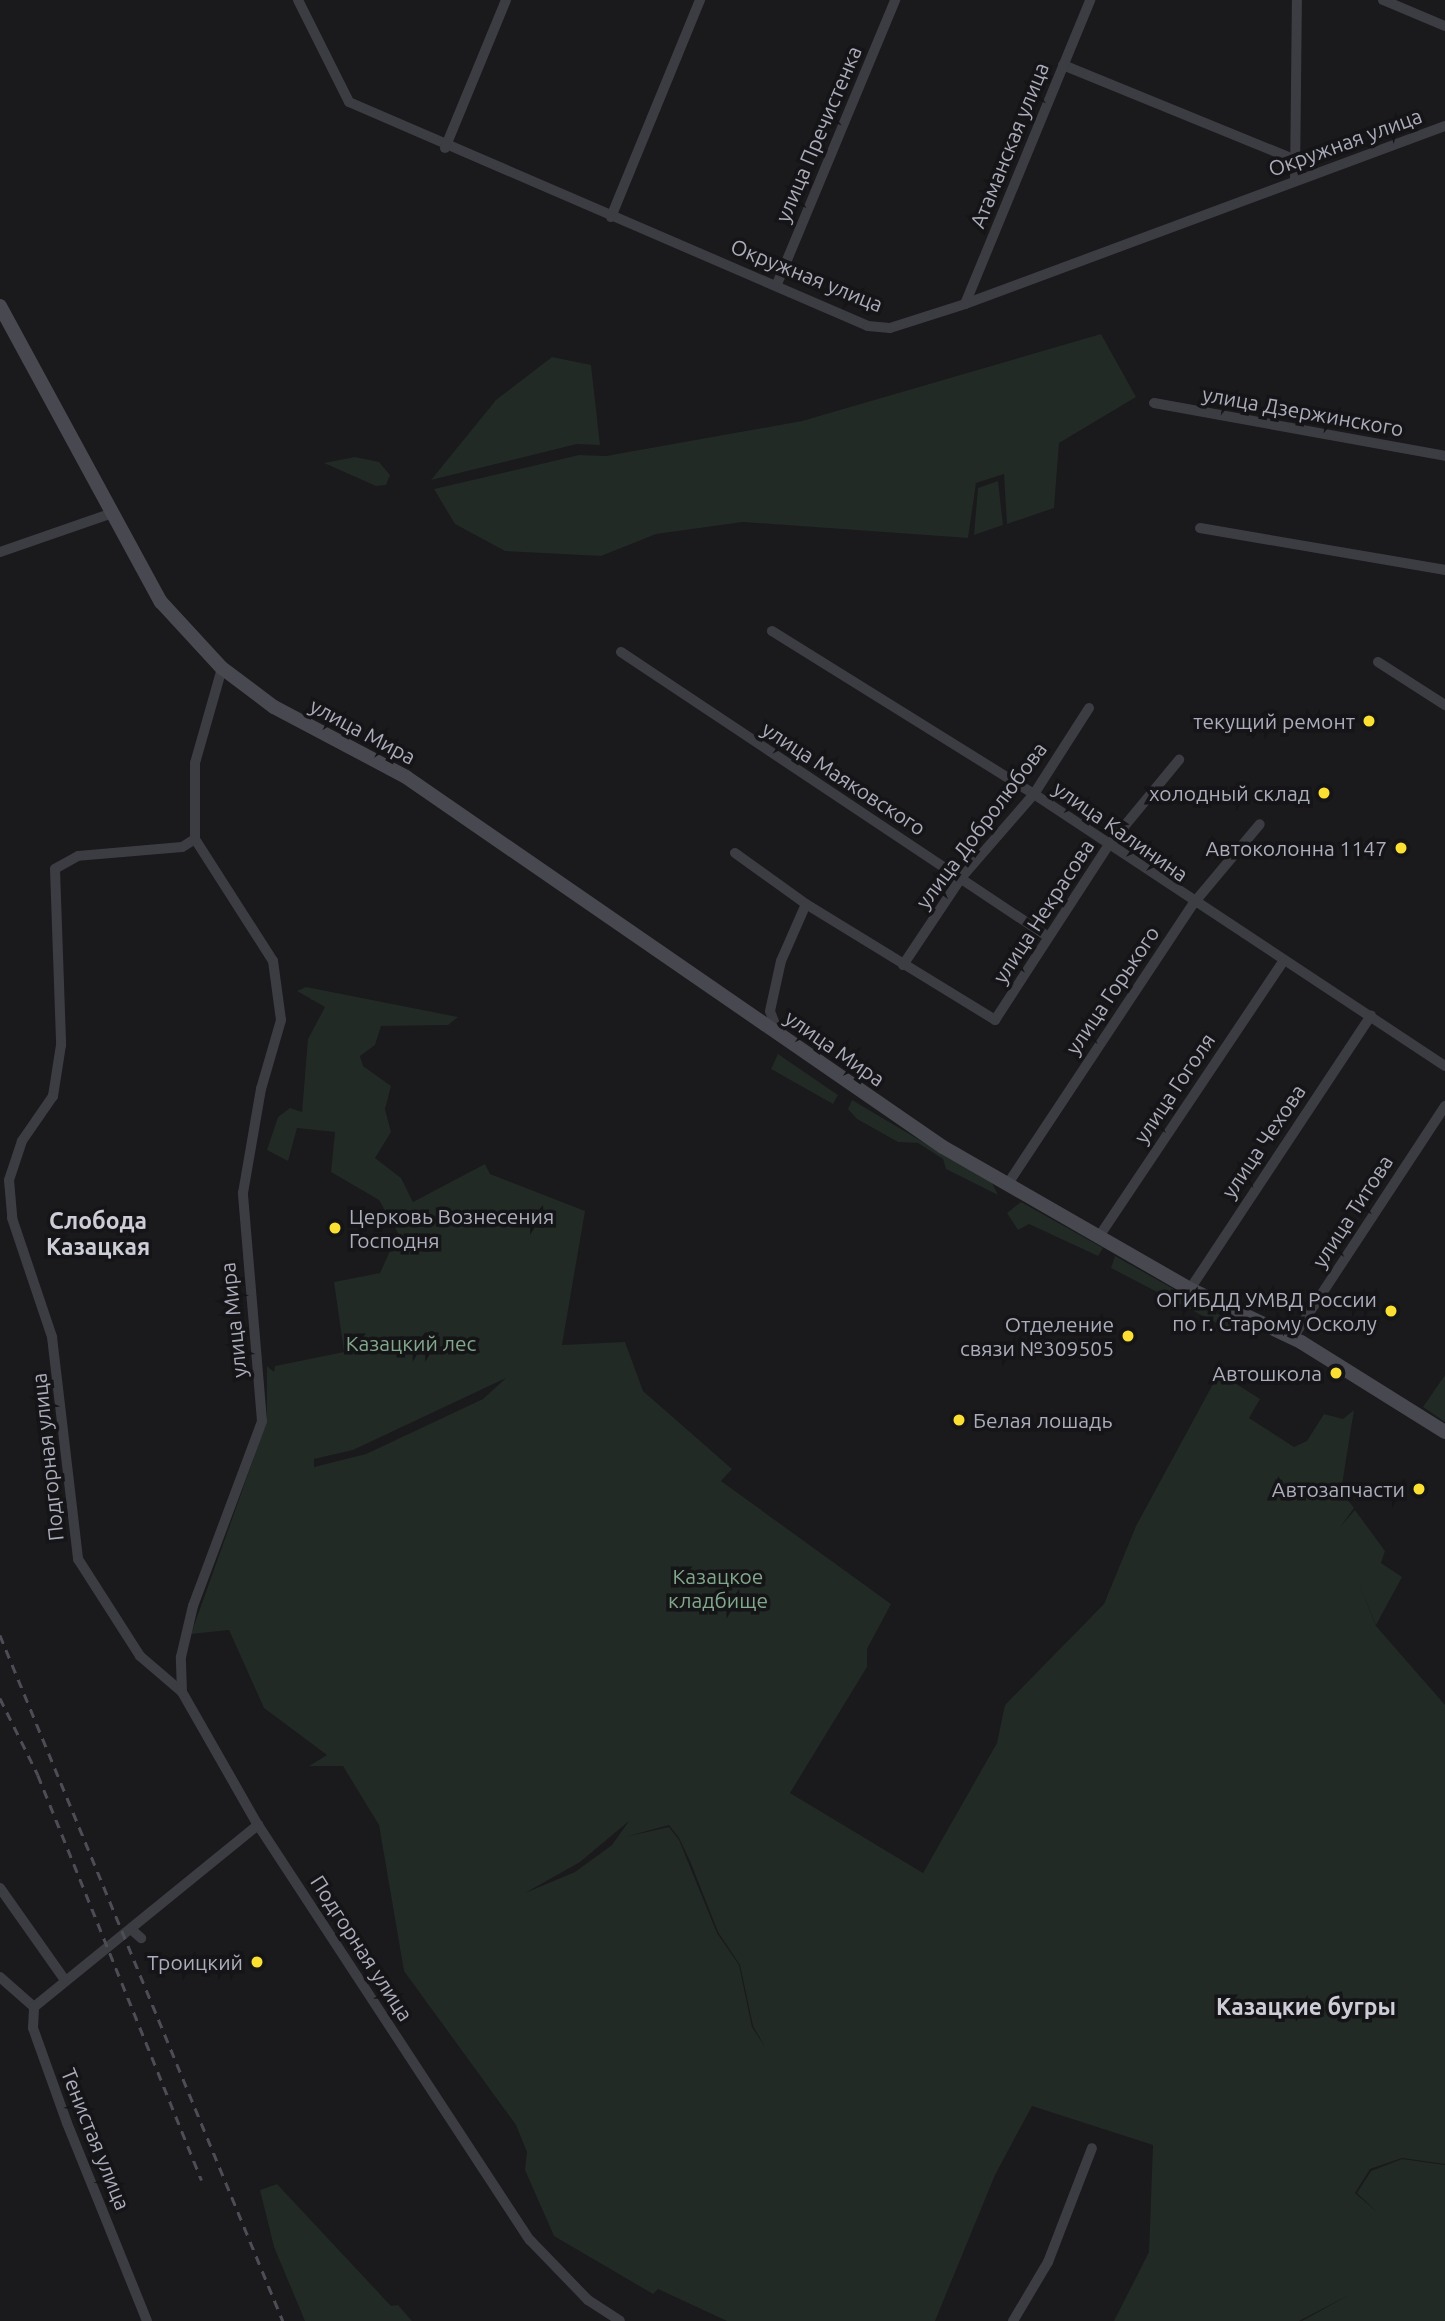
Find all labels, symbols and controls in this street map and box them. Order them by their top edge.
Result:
street label: улица Пречистенка [769,42,867,226]
street label: Атаманская улица [964,58,1054,232]
street label: Окружная улица [1265,102,1425,182]
street label: Окружная улица [727,233,887,317]
street label: улица Дзержинского [1200,381,1406,441]
street label: улица Мира [306,693,420,769]
place label: текущий ремонт [1193,708,1355,734]
marker: текущий ремонт [1361,713,1377,729]
street label: улица Маяковского [757,716,931,840]
street label: улица Добролюбова [910,737,1052,913]
street label: улица Калинина [1049,775,1193,887]
place label: холодный склад [1149,780,1310,806]
marker: холодный склад [1316,785,1332,801]
street label: улица Некрасова [987,834,1099,988]
place label: Автоколонна 1147 [1205,835,1387,861]
marker: Автоколонна 1147 [1393,840,1409,856]
street label: улица Горького [1060,921,1164,1059]
street label: улица Мира [780,1004,890,1092]
street label: улица Гоголя [1128,1028,1220,1148]
street label: улица Чехова [1216,1079,1310,1203]
street label: улица Титова [1306,1150,1398,1272]
place label: Церковь Вознесения Господня [349,1203,554,1253]
district label: Слобода Казацкая [46,1207,150,1261]
marker: Церковь Вознесения Господня [327,1220,343,1236]
street label: улица Мира [214,1261,252,1379]
place label: ОГИБДД УМВД России по г. Старому Осколу [1156,1286,1377,1336]
marker: ОГИБДД УМВД России по г. Старому Осколу [1383,1303,1399,1319]
place label: Отделение связи №309505 [960,1311,1114,1361]
marker: Отделение связи №309505 [1120,1328,1136,1344]
park label: Казацкий лес [346,1330,476,1356]
place label: Автошкола [1212,1360,1322,1386]
marker: Автошкола [1328,1365,1344,1381]
street label: Подгорная улица [26,1372,68,1542]
place label: Белая лошадь [973,1407,1112,1433]
marker: Белая лошадь [951,1412,967,1428]
place label: Автозапчасти [1272,1476,1405,1502]
marker: Автозапчасти [1411,1481,1427,1497]
park label: Казацкое кладбище [668,1563,768,1613]
street label: Подгорная улица [305,1870,419,2026]
place label: Троицкий [147,1949,243,1975]
marker: Троицкий [249,1954,265,1970]
district label: Казацкие бугры [1216,1993,1396,2021]
street label: Тенистая улица [56,2064,136,2214]

